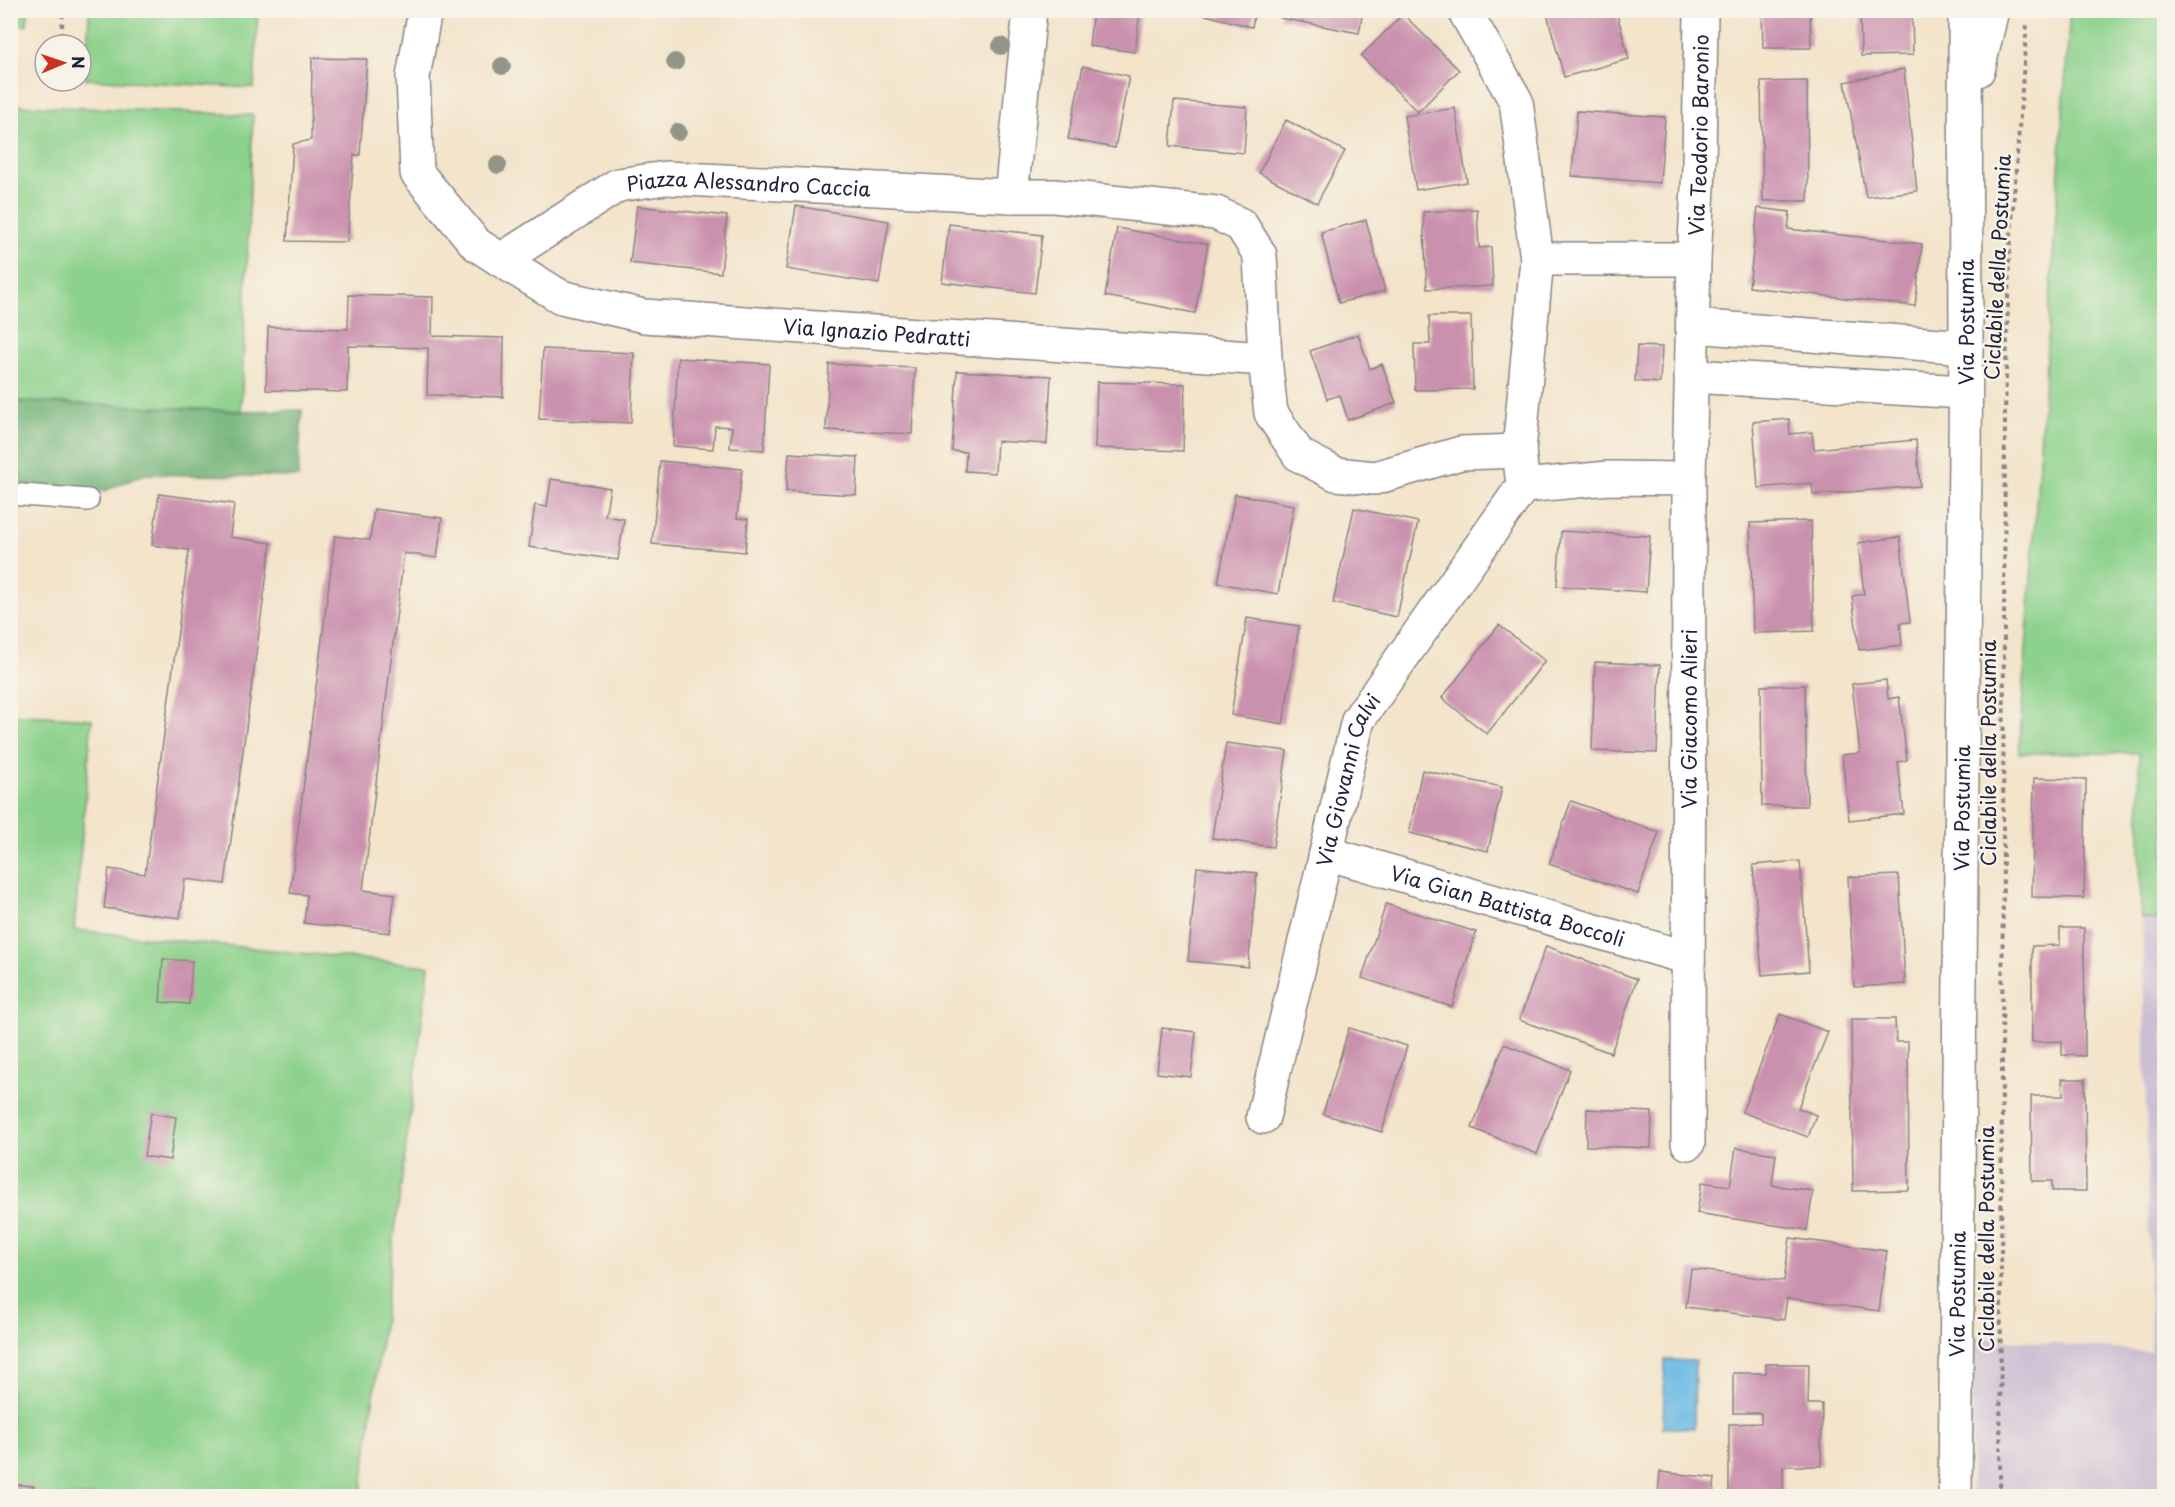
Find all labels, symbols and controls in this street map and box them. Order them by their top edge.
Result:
north arrow [33,33,93,93]
street label: Via Teodorio Baronio [1680,34,1716,237]
text: N [67,56,91,69]
street label: Ciclabile della Postumia [1976,152,2018,381]
street label: Piazza Alessandro Caccia [624,163,872,204]
street label: Via Postumia [1951,258,1981,385]
street label: Via Ignazio Pedratti [782,311,971,354]
street label: Via Giacomo Alieri [1674,629,1704,809]
street label: Ciclabile della Postumia [1973,639,2003,866]
street label: Via Giovanni Calvi [1308,687,1387,870]
street label: Via Postumia [1946,744,1977,871]
street label: Via Gian Battista Boccoli [1387,857,1628,954]
street label: Ciclabile della Postumia [1971,1125,2001,1352]
street label: Via Postumia [1941,1230,1973,1357]

